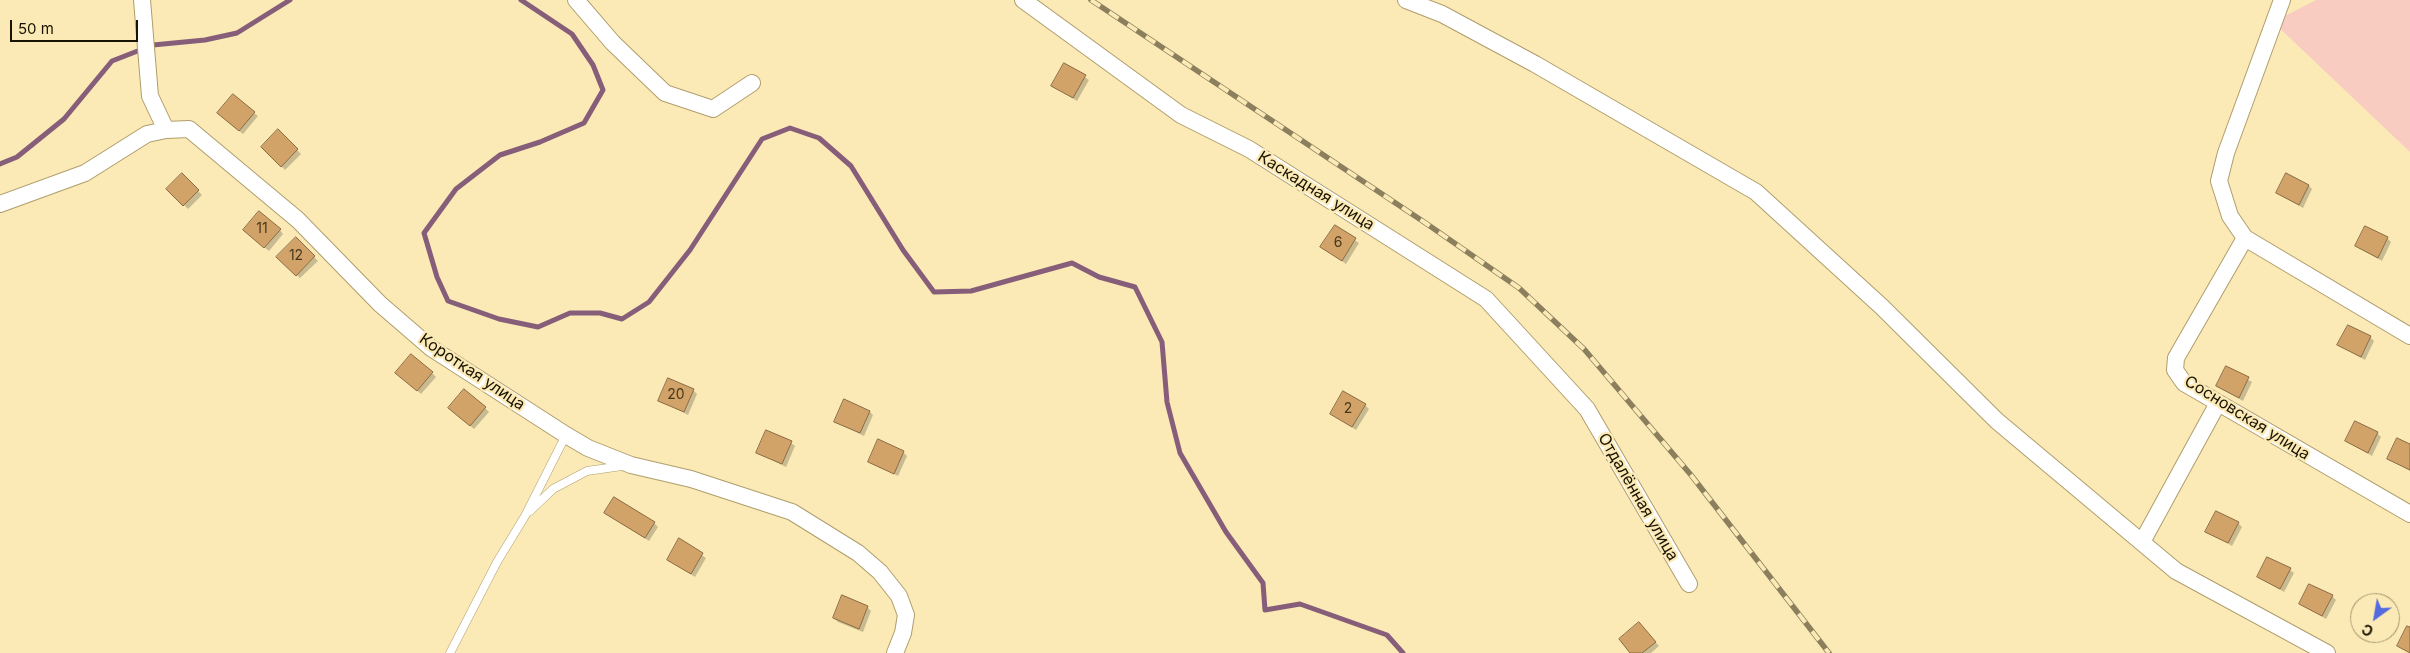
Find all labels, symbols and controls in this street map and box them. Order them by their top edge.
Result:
scale bar [12,10,140,42]
text: 50 m [18,19,54,38]
street label: Каскадная улица [1254,147,1378,235]
house number: 11 [256,221,268,237]
house number: 6 [1334,235,1342,251]
house number: 12 [289,248,303,264]
street label: Короткая улица [416,330,528,414]
street label: Сосновская улица [2181,372,2313,464]
house number: 20 [667,387,685,403]
house number: 2 [1344,401,1352,417]
street label: Отдалённая улица [1594,430,1682,564]
north arrow [2350,593,2400,643]
text: С [2358,620,2376,640]

